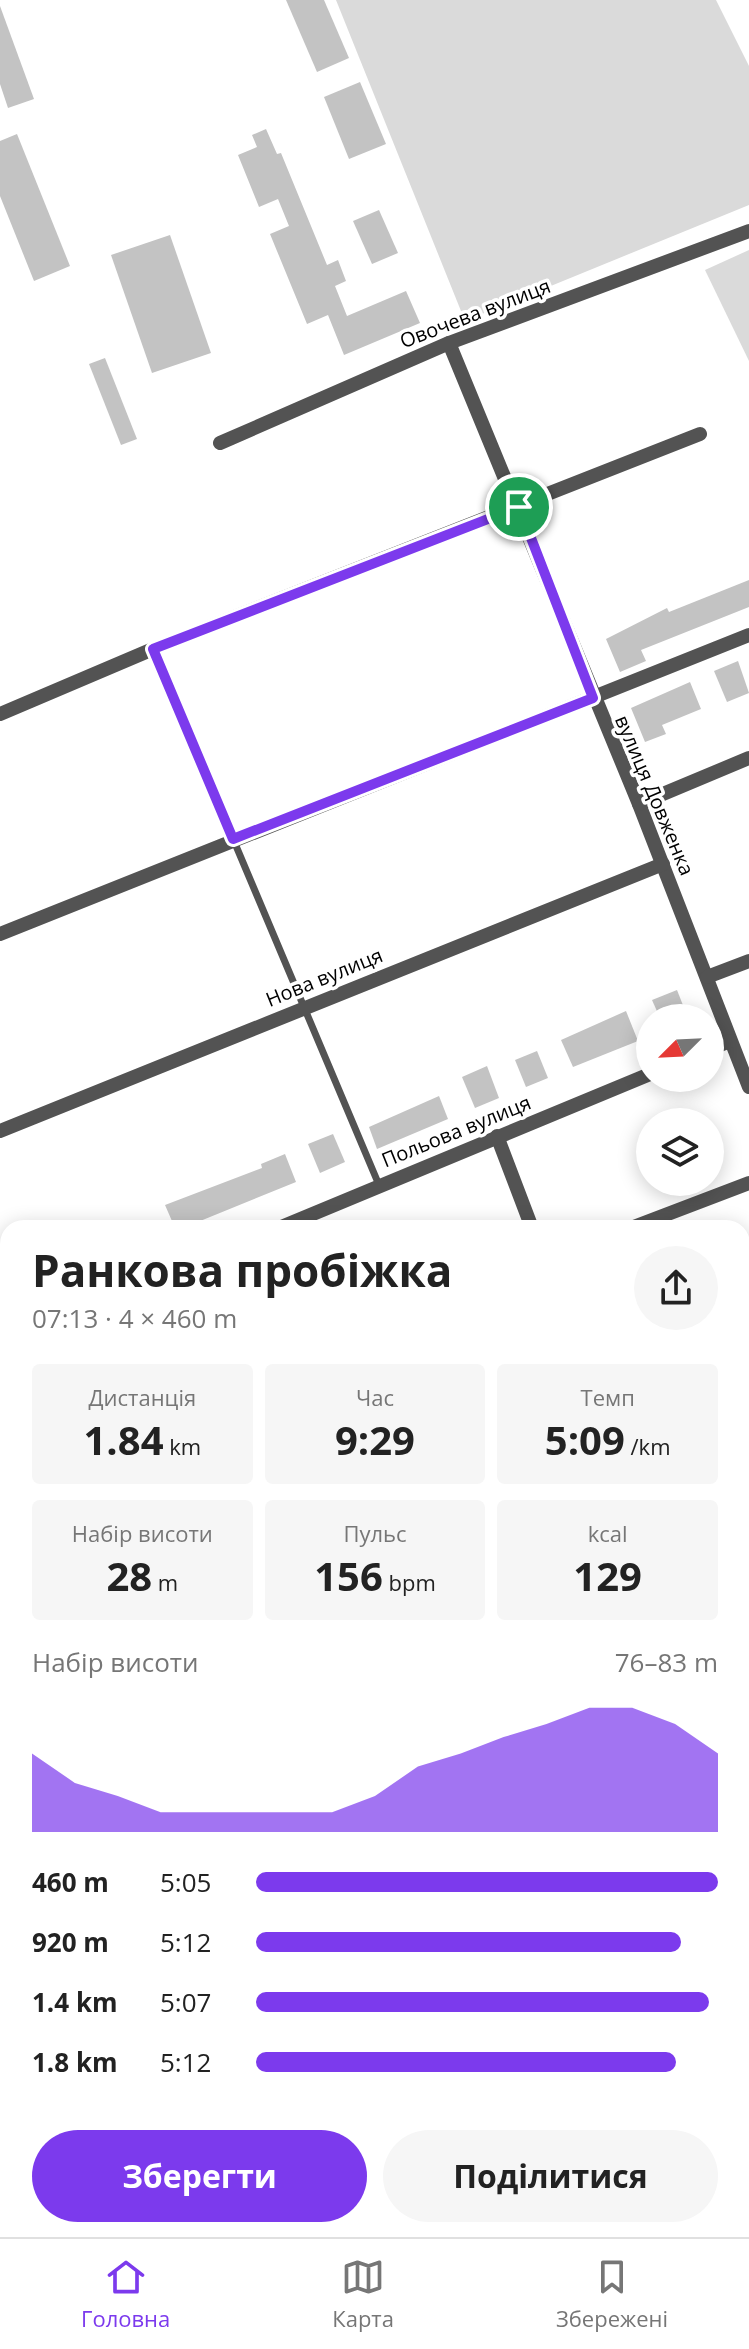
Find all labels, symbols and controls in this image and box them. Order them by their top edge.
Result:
street label: Овочева вулиця [396,272,554,354]
pin [485,473,553,541]
icon: arrive [497,485,541,529]
street label: вулиця Довженка [609,711,701,879]
street label: Нова вулиця [262,941,386,1013]
north arrow [636,1004,724,1092]
map controls [636,1004,724,1196]
street label: Польова вулиця [377,1089,535,1173]
button: layers [636,1108,724,1196]
text: Ранкова пробіжка [32,1240,452,1300]
button: share [634,1246,718,1330]
text: 07:13 · 4 × 460 m [32,1300,237,1336]
text: Дистанція [89,1382,196,1412]
text: Час [356,1382,394,1412]
text: Темп [581,1382,635,1412]
text: 1.84 [83,1412,164,1467]
text: 9:29 [335,1412,415,1467]
text: 5:09 [545,1412,625,1467]
text: km [164,1431,201,1461]
text: /km [625,1431,671,1461]
text: Набір висоти [72,1518,213,1548]
text: Пульс [343,1518,407,1548]
text: kcal [588,1518,628,1548]
text: 28 [106,1548,152,1603]
text: 156 [314,1548,383,1603]
text: 129 [573,1548,642,1603]
text: m [152,1567,178,1597]
text: bpm [383,1567,436,1597]
text: Набір висоти [32,1644,199,1680]
text: 76–83 m [615,1644,718,1680]
text: 460 m [32,1864,109,1900]
text: 5:05 [160,1864,211,1900]
text: 920 m [32,1924,109,1960]
text: 5:12 [160,1924,211,1960]
text: 1.4 km [32,1984,118,2020]
text: 5:07 [160,1984,211,2020]
text: 1.8 km [32,2044,118,2080]
text: 5:12 [160,2044,211,2080]
button: Зберегти [32,2130,367,2222]
button: Поділитися [383,2130,718,2222]
tab: Головна [81,2255,170,2333]
tab: Карта [332,2255,394,2333]
tab: Збережені [556,2255,668,2333]

